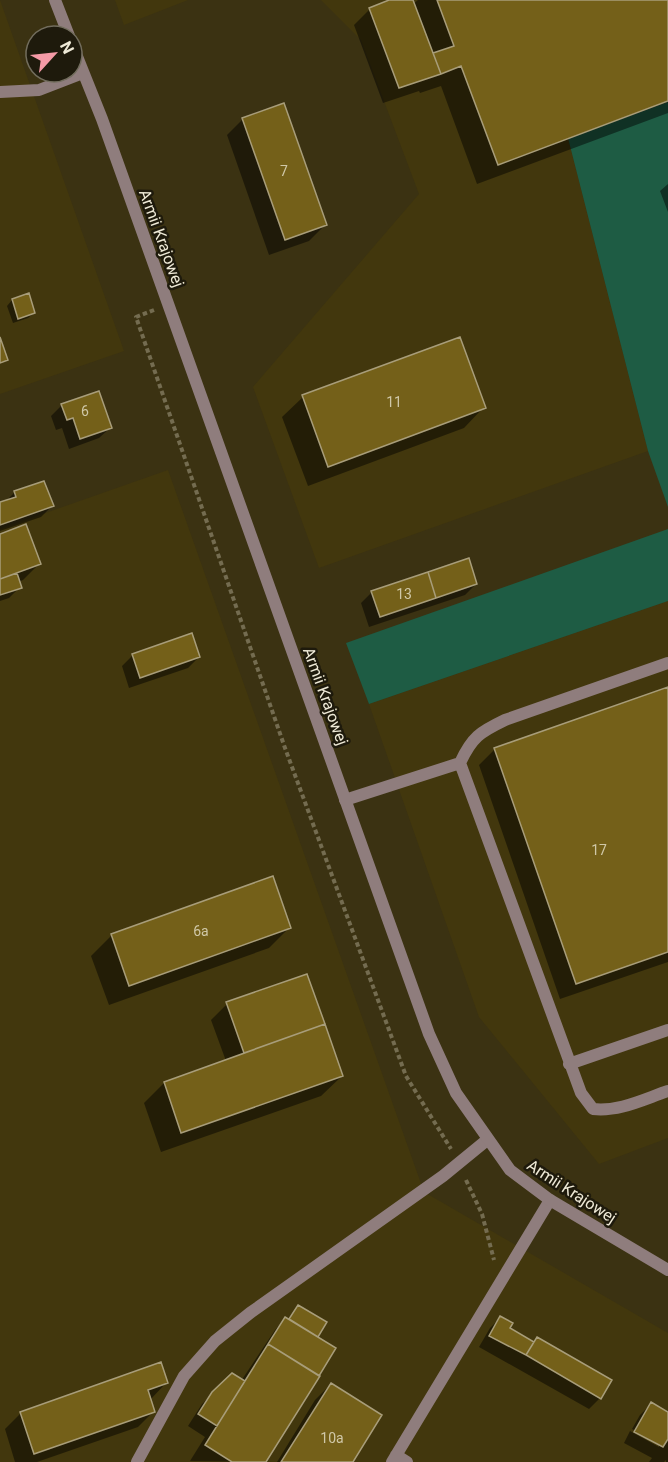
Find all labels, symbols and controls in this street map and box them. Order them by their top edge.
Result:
north arrow [24,24,84,84]
text: N [56,38,78,57]
house number: 7 [280,163,288,179]
street label: Armii Krajowej [135,187,188,290]
house number: 11 [386,394,402,410]
house number: 6 [81,403,89,419]
house number: 13 [396,586,412,602]
street label: Armii Krajowej [299,645,352,748]
house number: 17 [591,842,607,858]
house number: 6a [193,923,209,939]
street label: Armii Krajowej [523,1155,620,1227]
house number: 10a [320,1430,344,1446]

